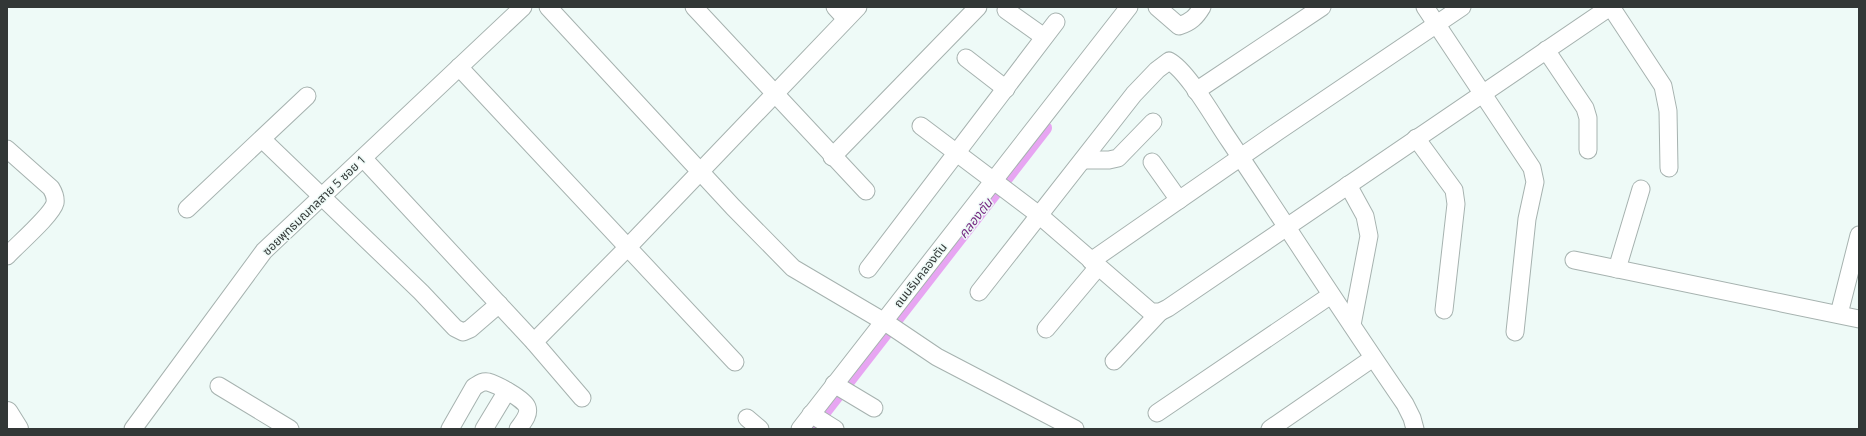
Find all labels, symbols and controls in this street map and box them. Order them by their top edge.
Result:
street label: ซอยพุทธมณฑลสาย 5 ซอย 1 [258,151,370,259]
water label: คลองตัน [954,193,997,242]
street label: ถนนริมคลองตัน [889,239,951,311]

